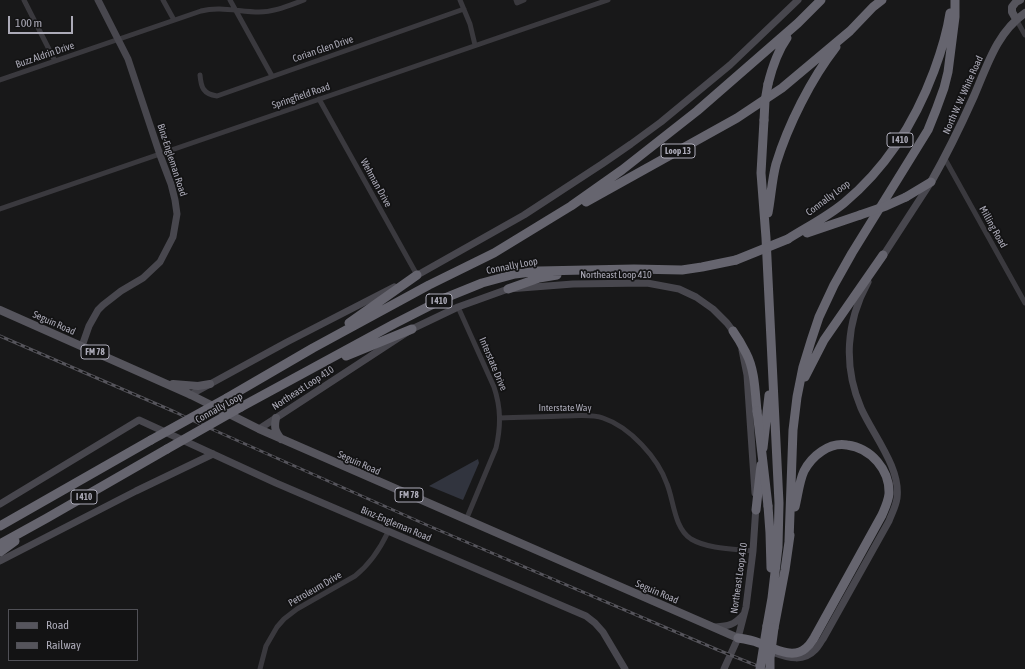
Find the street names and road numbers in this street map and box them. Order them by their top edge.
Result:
street label: Corian Glen Drive [291,33,355,65]
street label: Buzz Aldrin Drive [14,39,76,71]
street label: North W. W. White Road [940,54,986,136]
street label: Springfield Road [270,80,332,112]
street label: Binz-Engleman Road [155,122,189,198]
road number: I 410 [887,133,913,147]
road number: Loop 13 [661,144,695,158]
street label: Wehman Drive [358,157,394,209]
street label: Connally Loop [804,177,852,219]
street label: Milling Road [977,204,1009,250]
street label: Connally Loop [485,255,539,277]
street label: Northeast Loop 410 [580,269,652,281]
road number: I 410 [426,294,452,308]
street label: Seguin Road [31,308,77,338]
street label: Interstate Drive [476,335,510,393]
road number: FM 78 [81,345,109,359]
street label: Northeast Loop 410 [270,363,336,413]
street label: Connally Loop [193,390,245,426]
street label: Interstate Way [538,402,592,414]
street label: Seguin Road [336,448,382,478]
road number: FM 78 [395,488,423,502]
road number: I 410 [71,490,97,504]
street label: Binz-Engleman Road [359,504,433,544]
street label: Northeast Loop 410 [728,542,750,614]
street label: Petroleum Drive [286,569,344,609]
street label: Seguin Road [634,578,680,606]

